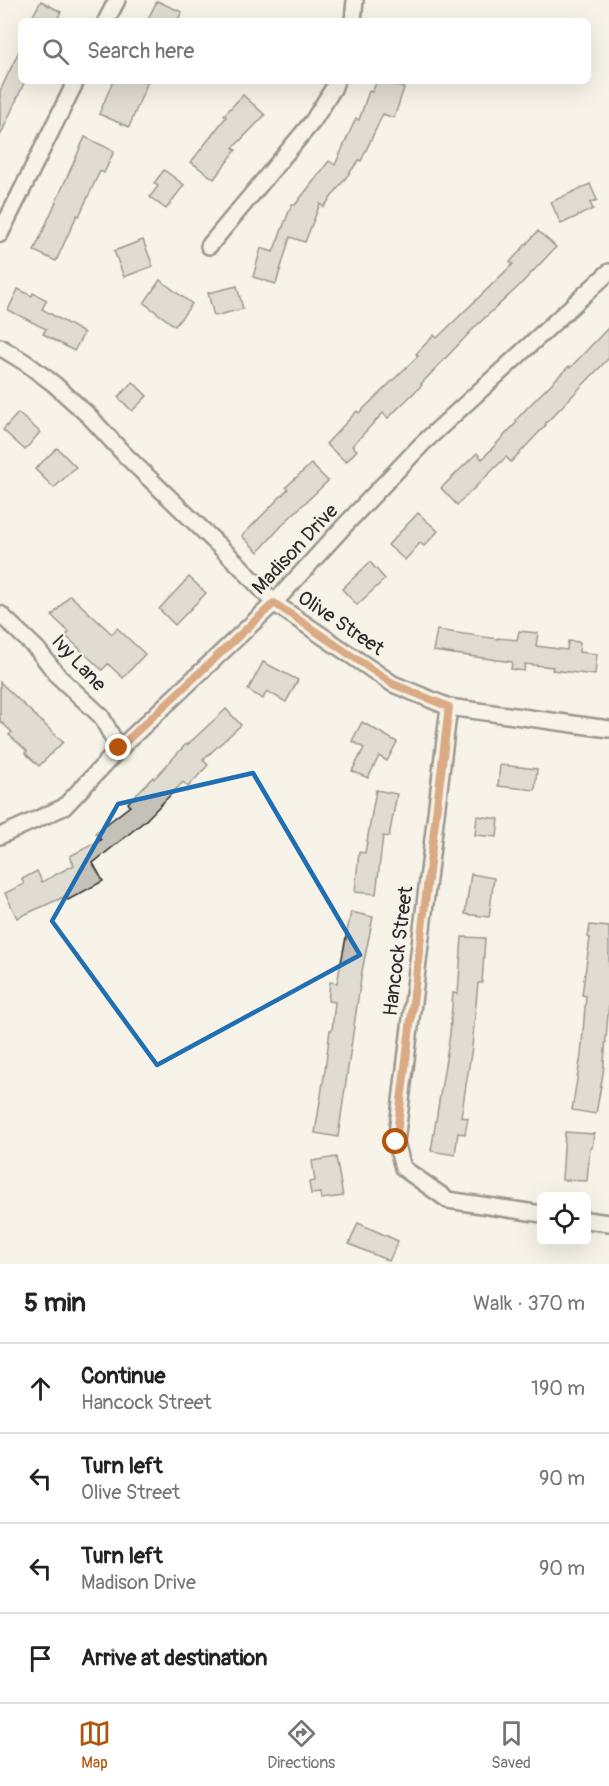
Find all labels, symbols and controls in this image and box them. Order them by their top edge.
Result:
search box [18,18,591,84]
icon: search [39,35,72,68]
text: Search here [87,37,194,65]
street label: Madison Drive [247,498,343,600]
street label: Olive Street [293,585,390,662]
street label: Ivy Lane [46,629,112,697]
route end [105,734,131,760]
street label: Hancock Street [378,884,418,1017]
route start [382,1128,408,1154]
map controls [537,1192,591,1246]
button: locate [537,1192,591,1246]
text: 5 min [24,1287,86,1319]
text: Walk · 370 m [473,1291,585,1316]
text: Continue [81,1362,165,1390]
icon: ahead [24,1372,57,1405]
text: 190 m [531,1376,585,1401]
text: Hancock Street [81,1390,212,1415]
text: Turn left [81,1452,163,1480]
icon: left [24,1462,57,1495]
text: 90 m [539,1466,585,1491]
text: Olive Street [81,1480,180,1505]
text: Turn left [81,1542,163,1570]
icon: left [24,1552,57,1585]
text: 90 m [539,1556,585,1581]
text: Madison Drive [81,1570,196,1595]
icon: arrive [24,1642,57,1675]
text: Arrive at destination [81,1644,267,1672]
tab: Map [78,1717,111,1773]
tab: Directions [267,1717,335,1773]
tab: Saved [491,1717,531,1773]

